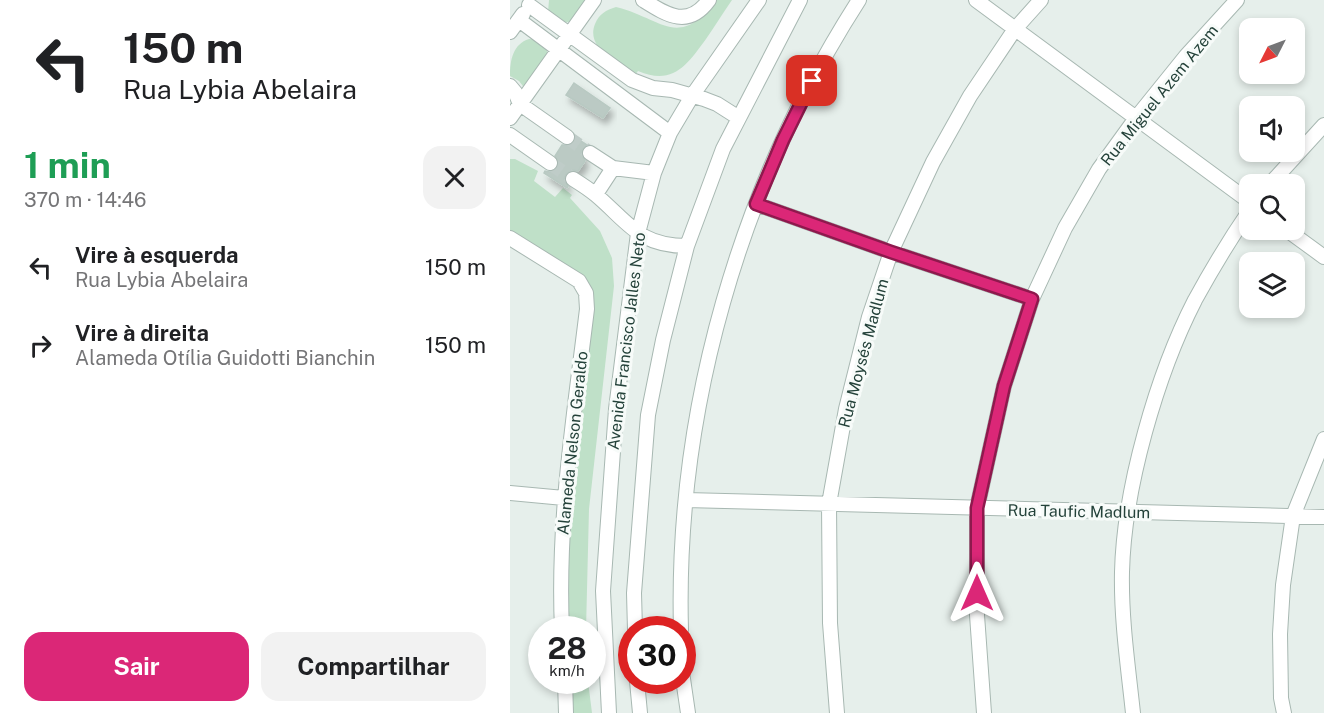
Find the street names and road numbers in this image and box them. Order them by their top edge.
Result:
street label: Rua Miguel Azem Azem [1097,21,1222,169]
street label: Avenida Francisco Jalles Neto [604,231,649,451]
street label: Rua Moysés Madlum [834,276,893,430]
street label: Alameda Nelson Geraldo [553,350,592,536]
street label: Rua Taufic Madlum [1008,501,1150,522]

